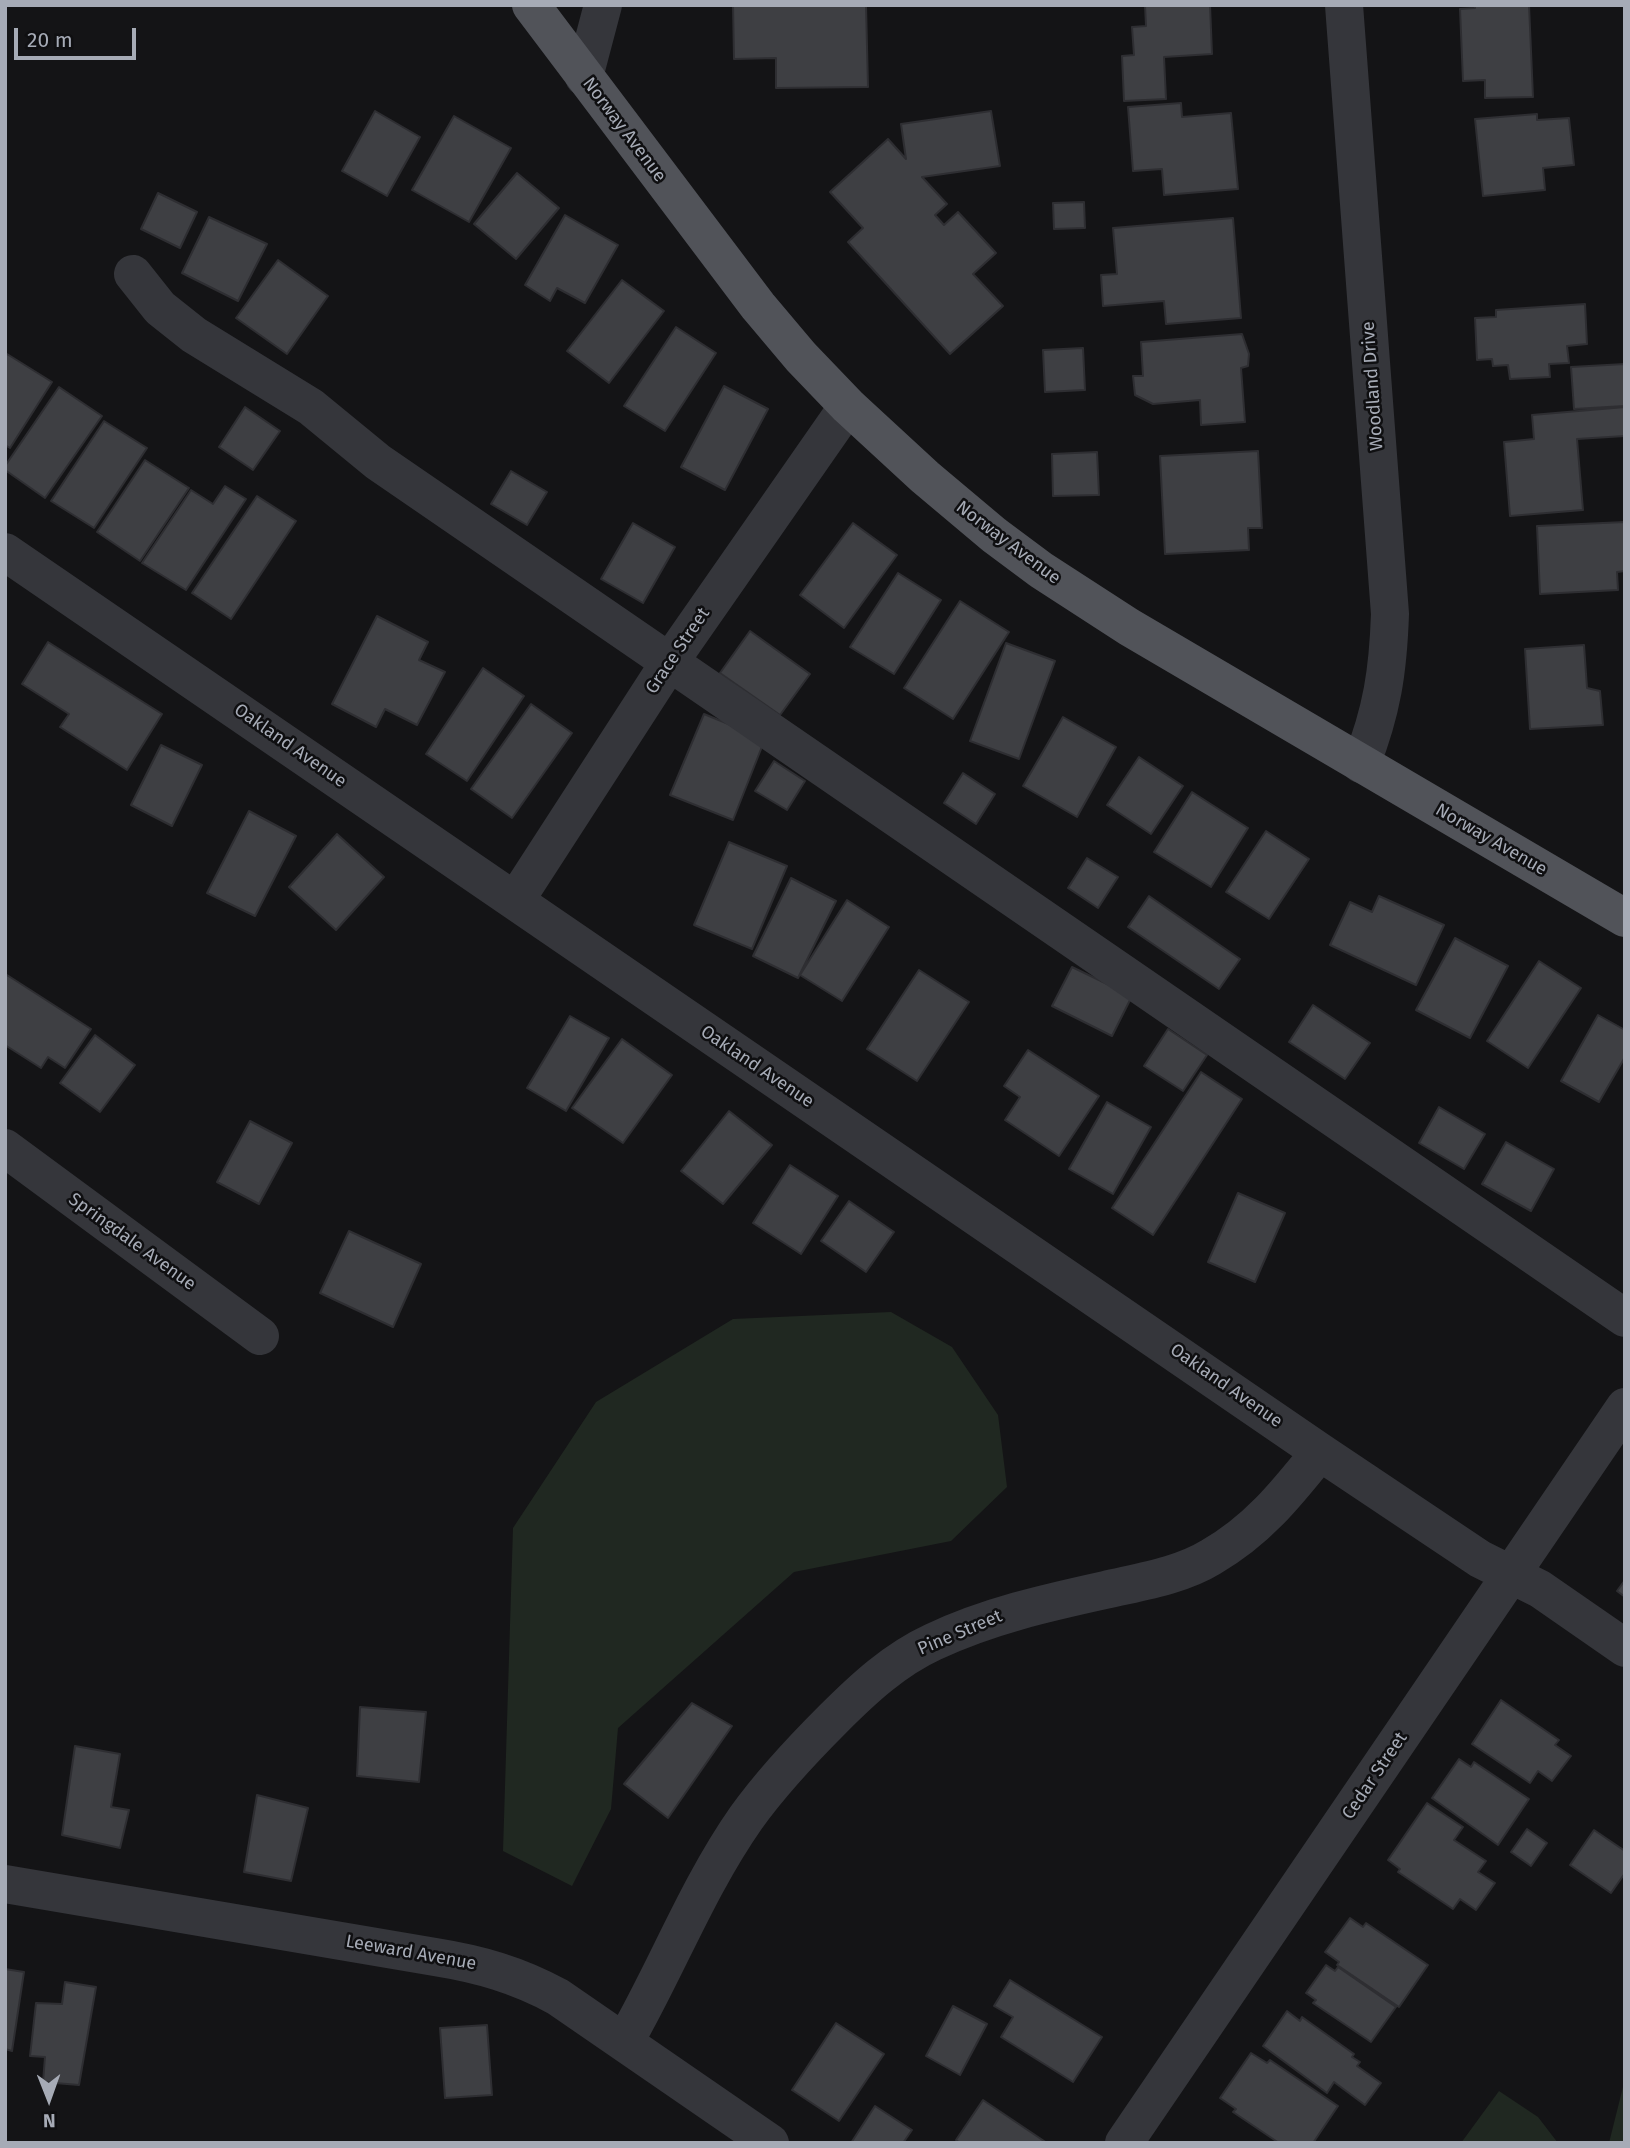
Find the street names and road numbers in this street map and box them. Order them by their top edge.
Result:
street label: Norway Avenue [578,73,670,187]
street label: Woodland Drive [1358,321,1388,451]
street label: Norway Avenue [951,497,1065,589]
street label: Grace Street [641,604,715,698]
street label: Oakland Avenue [230,699,350,793]
street label: Norway Avenue [1431,799,1551,881]
street label: Oakland Avenue [696,1021,818,1113]
street label: Springdale Avenue [64,1189,200,1295]
street label: Oakland Avenue [1166,1339,1286,1433]
street label: Pine Street [915,1606,1005,1660]
street label: Cedar Street [1338,1728,1412,1824]
street label: Leeward Avenue [344,1931,478,1975]

